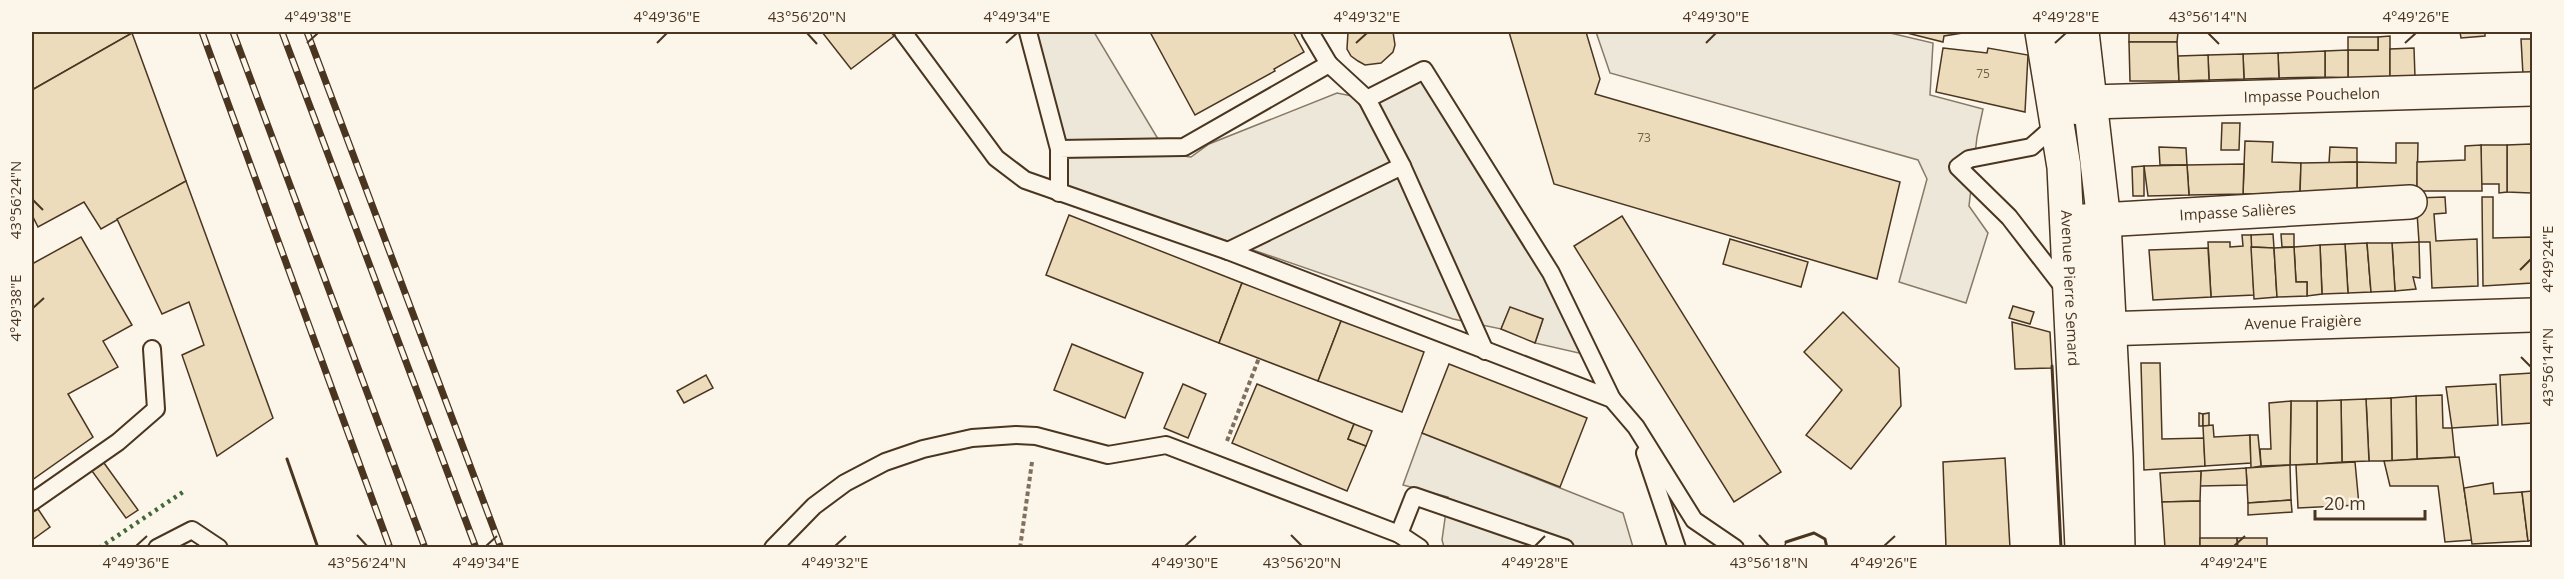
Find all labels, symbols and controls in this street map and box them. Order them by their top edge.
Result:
text: 4°49'38"E [285,6,351,26]
text: 4°49'36"E [634,6,700,26]
text: 43°56'20"N [768,6,846,26]
text: 4°49'34"E [984,6,1050,26]
text: 4°49'32"E [1334,6,1400,26]
text: 4°49'30"E [1683,6,1749,26]
text: 4°49'28"E [2033,6,2099,26]
text: 43°56'14"N [2169,6,2247,26]
text: 4°49'26"E [2383,6,2449,26]
house number: 75 [1976,65,1990,82]
street label: Impasse Pouchelon [2243,82,2380,106]
house number: 73 [1637,129,1651,146]
text: 43°56'24"N [5,161,25,239]
street label: Impasse Salières [2179,198,2296,224]
street label: Avenue Pierre Semard [2057,209,2084,367]
text: 4°49'24"E [2537,226,2557,292]
text: 4°49'38"E [5,275,25,341]
street label: Avenue Fraigière [2244,310,2362,333]
text: 43°56'14"N [2537,328,2557,406]
scale bar [2315,483,2424,521]
text: 20 m [2324,491,2366,515]
text: 4°49'36"E [103,552,169,572]
text: 43°56'24"N [328,552,406,572]
text: 4°49'34"E [453,552,519,572]
text: 4°49'32"E [802,552,868,572]
text: 4°49'30"E [1152,552,1218,572]
text: 43°56'20"N [1263,552,1341,572]
text: 4°49'28"E [1502,552,1568,572]
text: 43°56'18"N [1730,552,1808,572]
text: 4°49'26"E [1851,552,1917,572]
text: 4°49'24"E [2201,552,2267,572]

